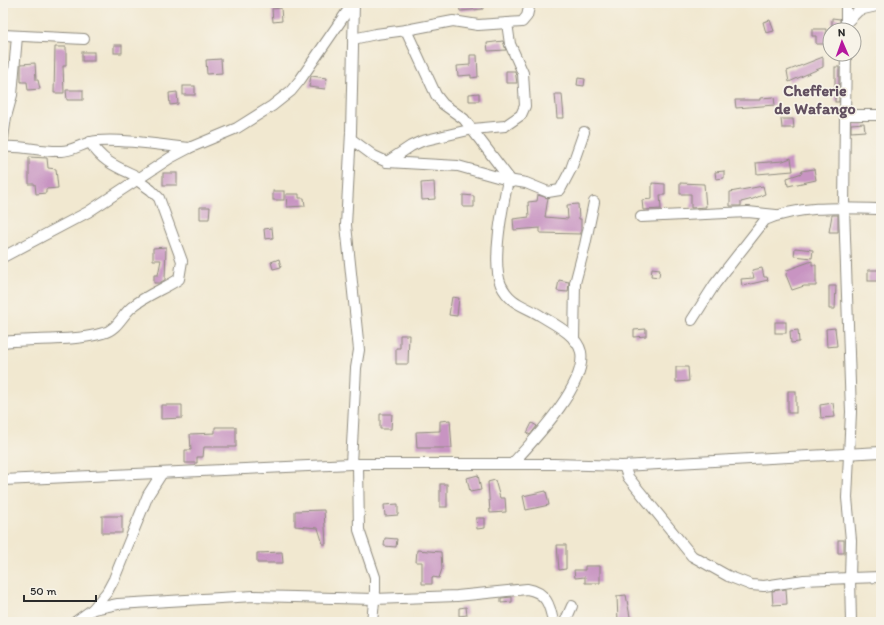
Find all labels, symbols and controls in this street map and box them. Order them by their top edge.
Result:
north arrow [822,22,862,62]
text: N [838,26,846,39]
district label: Chefferie de Wafango [774,81,856,119]
scale bar [24,577,96,603]
text: 50 m [30,584,56,598]

